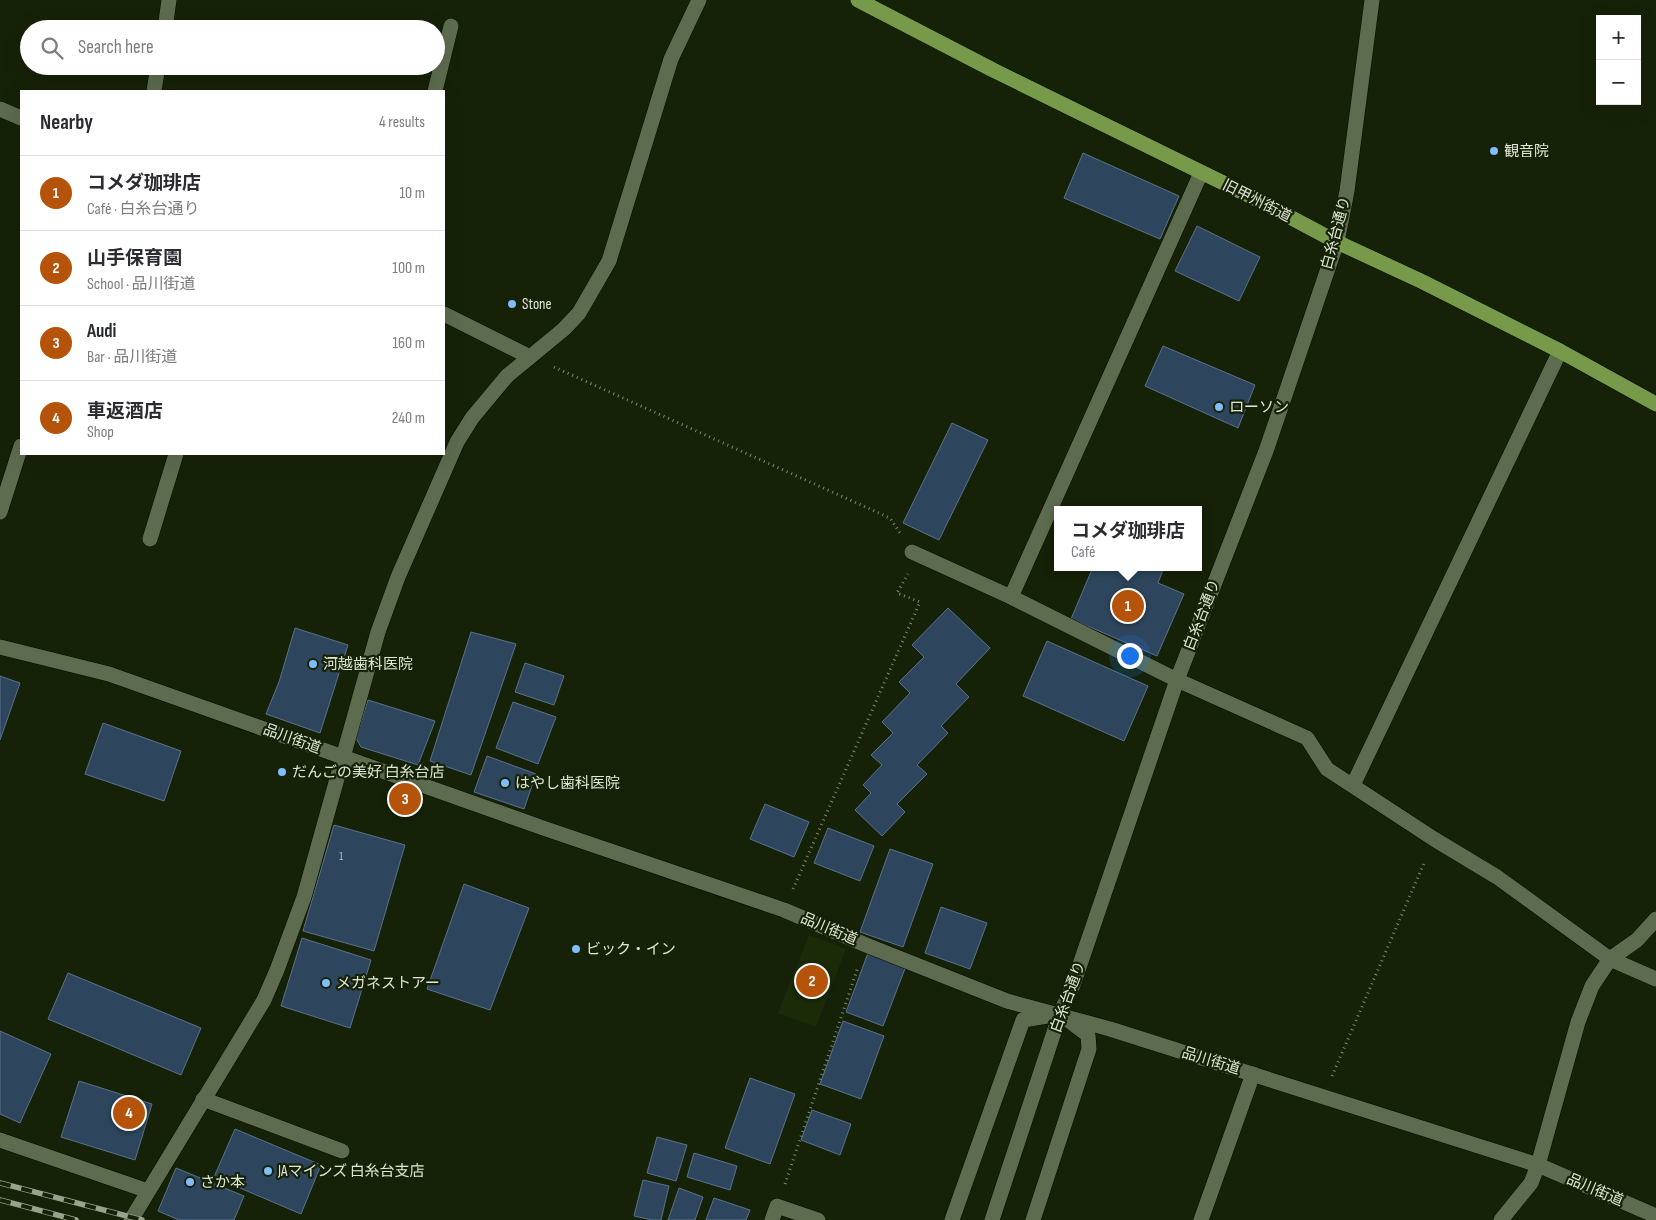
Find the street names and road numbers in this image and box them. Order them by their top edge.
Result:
street label: 旧甲州街道 [1219,176,1295,226]
street label: 白糸台通り [1317,194,1355,272]
street label: 白糸台通り [1180,577,1224,653]
street label: 品川街道 [261,720,323,758]
street label: 品川街道 [798,909,860,949]
street label: 白糸台通り [1046,959,1090,1035]
street label: 品川街道 [1180,1043,1242,1079]
street label: 品川街道 [1564,1170,1626,1210]

